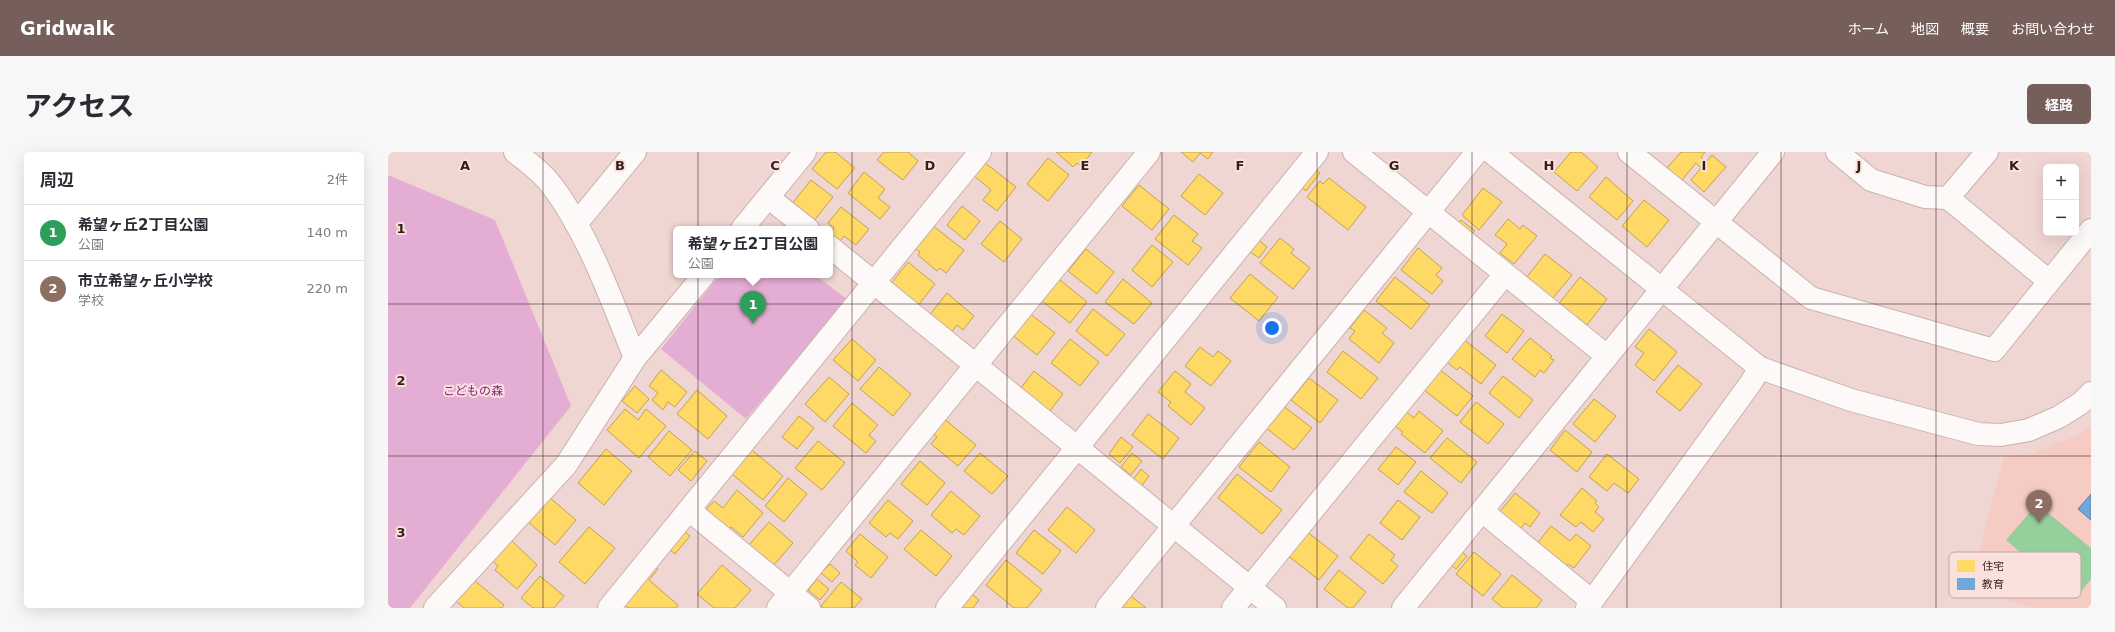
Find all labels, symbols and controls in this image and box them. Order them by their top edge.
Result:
text: Gridwalk [20,17,115,39]
text: ホーム [1847,21,1889,37]
text: 地図 [1911,21,1939,37]
text: 概要 [1961,21,1989,37]
text: お問い合わせ [2011,21,2095,37]
button: 経路 [2027,84,2091,124]
text: アクセス [24,90,135,123]
text: A [460,158,470,173]
text: B [615,158,625,173]
text: C [770,158,780,173]
text: D [925,158,936,173]
text: E [1081,158,1089,173]
text: F [1236,158,1244,173]
text: G [1389,158,1399,173]
text: H [1544,158,1554,173]
text: I [1702,158,1706,173]
text: J [1856,158,1861,173]
text: K [2009,158,2020,173]
map controls [2043,164,2079,236]
button: + [2043,164,2079,200]
text: 周辺 [40,170,74,190]
text: 2件 [327,172,348,187]
button: − [2043,200,2079,236]
text: 希望ヶ丘2丁目公園 [78,216,208,234]
text: 1 [396,221,406,236]
text: 1 [48,225,58,240]
text: 140 m [306,225,348,240]
popup [673,226,833,278]
text: 希望ヶ丘2丁目公園 [688,235,818,253]
text: 公園 [78,237,104,252]
text: 公園 [688,256,714,271]
text: 市立希望ヶ丘小学校 [78,272,213,290]
text: 2 [48,281,58,296]
text: 220 m [306,281,348,296]
pin: 1 [740,291,766,324]
text: 学校 [78,293,104,308]
your location [1262,318,1282,338]
text: 2 [396,373,406,388]
park label: こどもの森 [443,384,503,398]
pin: 2 [2026,490,2052,523]
text: 3 [396,525,406,540]
legend [1949,552,2081,598]
text: 住宅 [1982,560,2004,573]
text: 教育 [1982,578,2004,591]

